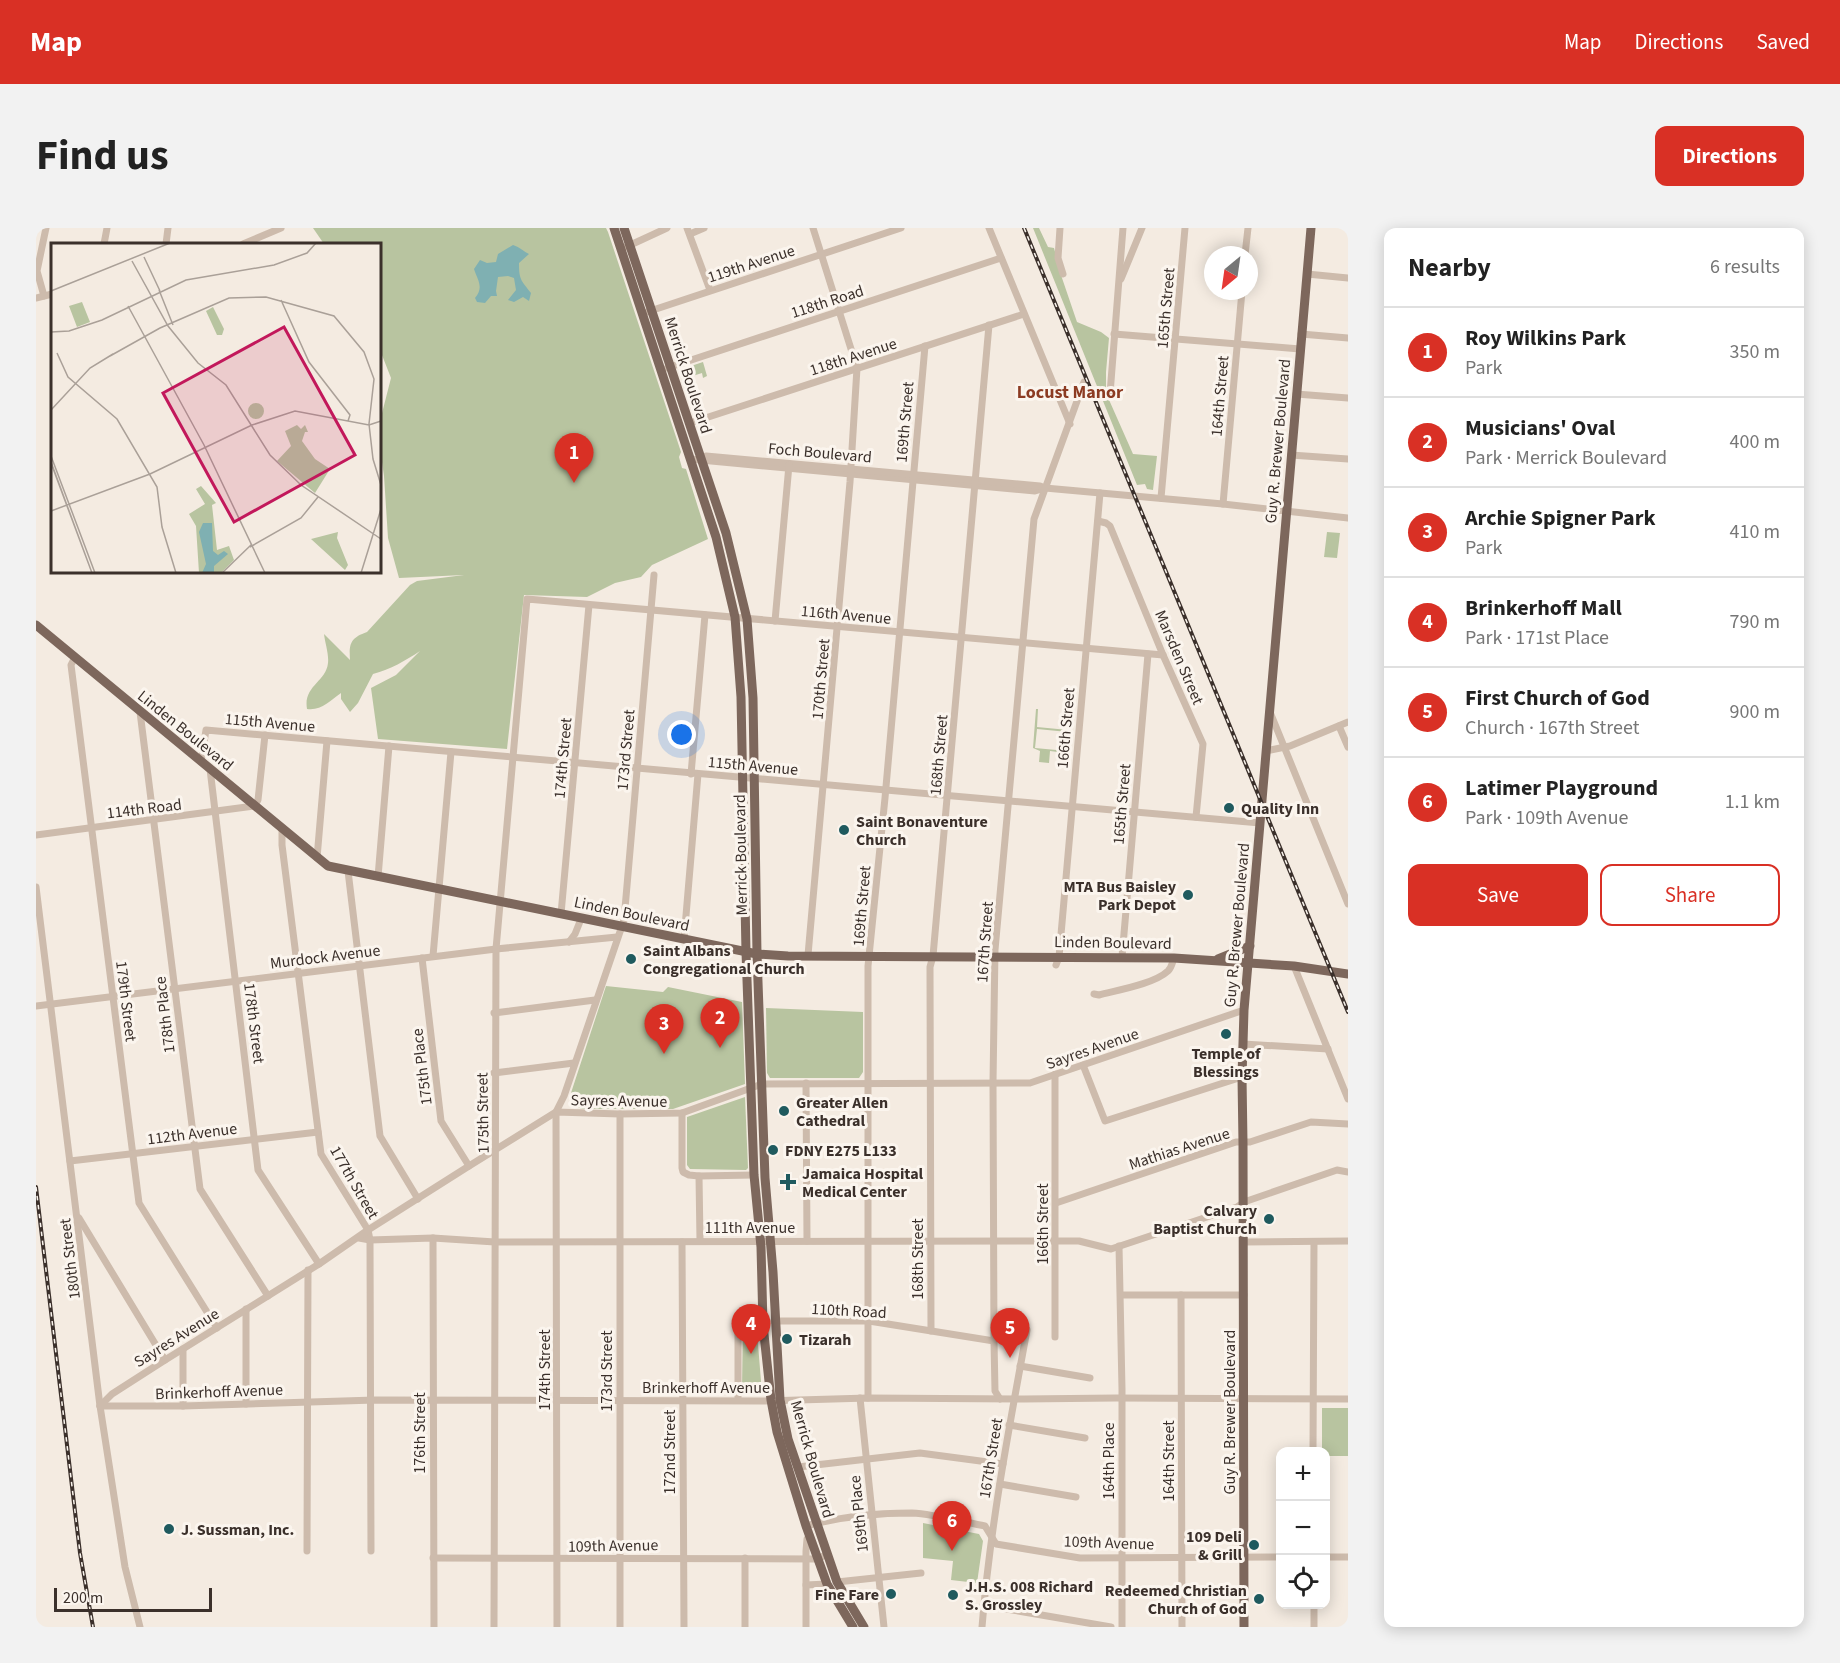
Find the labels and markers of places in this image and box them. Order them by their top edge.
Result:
pin: 1 [554,434,594,483]
place label: Quality Inn [1241,798,1319,820]
marker: Quality Inn [1222,801,1236,815]
place label: Saint Bonaventure Church [856,811,988,851]
marker: Saint Bonaventure Church [837,823,851,837]
place label: MTA Bus Baisley Park Depot [1063,876,1177,916]
marker: MTA Bus Baisley Park Depot [1181,888,1195,902]
place label: Saint Albans Congregational Church [643,940,805,980]
marker: Saint Albans Congregational Church [624,952,638,966]
pin: 2 [700,998,740,1048]
pin: 3 [644,1004,684,1054]
marker: Temple of Blessings [1219,1027,1233,1041]
place label: Temple of Blessings [1191,1043,1261,1083]
place label: Greater Allen Cathedral [796,1092,888,1132]
marker: Greater Allen Cathedral [777,1104,791,1118]
place label: FDNY E275 L133 [785,1140,897,1162]
marker: FDNY E275 L133 [766,1143,780,1157]
place label: Jamaica Hospital Medical Center [802,1163,924,1203]
marker: Jamaica Hospital Medical Center [779,1173,797,1191]
place label: Calvary Baptist Church [1153,1200,1258,1240]
marker: Calvary Baptist Church [1262,1212,1276,1226]
pin: 4 [732,1304,770,1354]
pin: 5 [990,1308,1030,1358]
place label: Tizarah [799,1329,851,1351]
marker: Tizarah [780,1332,794,1346]
pin: 6 [932,1502,972,1551]
place label: J. Sussman, Inc. [181,1519,294,1541]
marker: J. Sussman, Inc. [162,1522,176,1536]
place label: 109 Deli & Grill [1186,1526,1242,1566]
marker: 109 Deli & Grill [1247,1538,1261,1552]
place label: J.H.S. 008 Richard S. Grossley [965,1576,1093,1616]
place label: Redeemed Christian Church of God [1105,1580,1247,1620]
place label: Fine Fare [815,1584,879,1606]
marker: Fine Fare [884,1587,898,1601]
marker: J.H.S. 008 Richard S. Grossley [946,1588,960,1602]
marker: Redeemed Christian Church of God [1252,1592,1266,1606]

